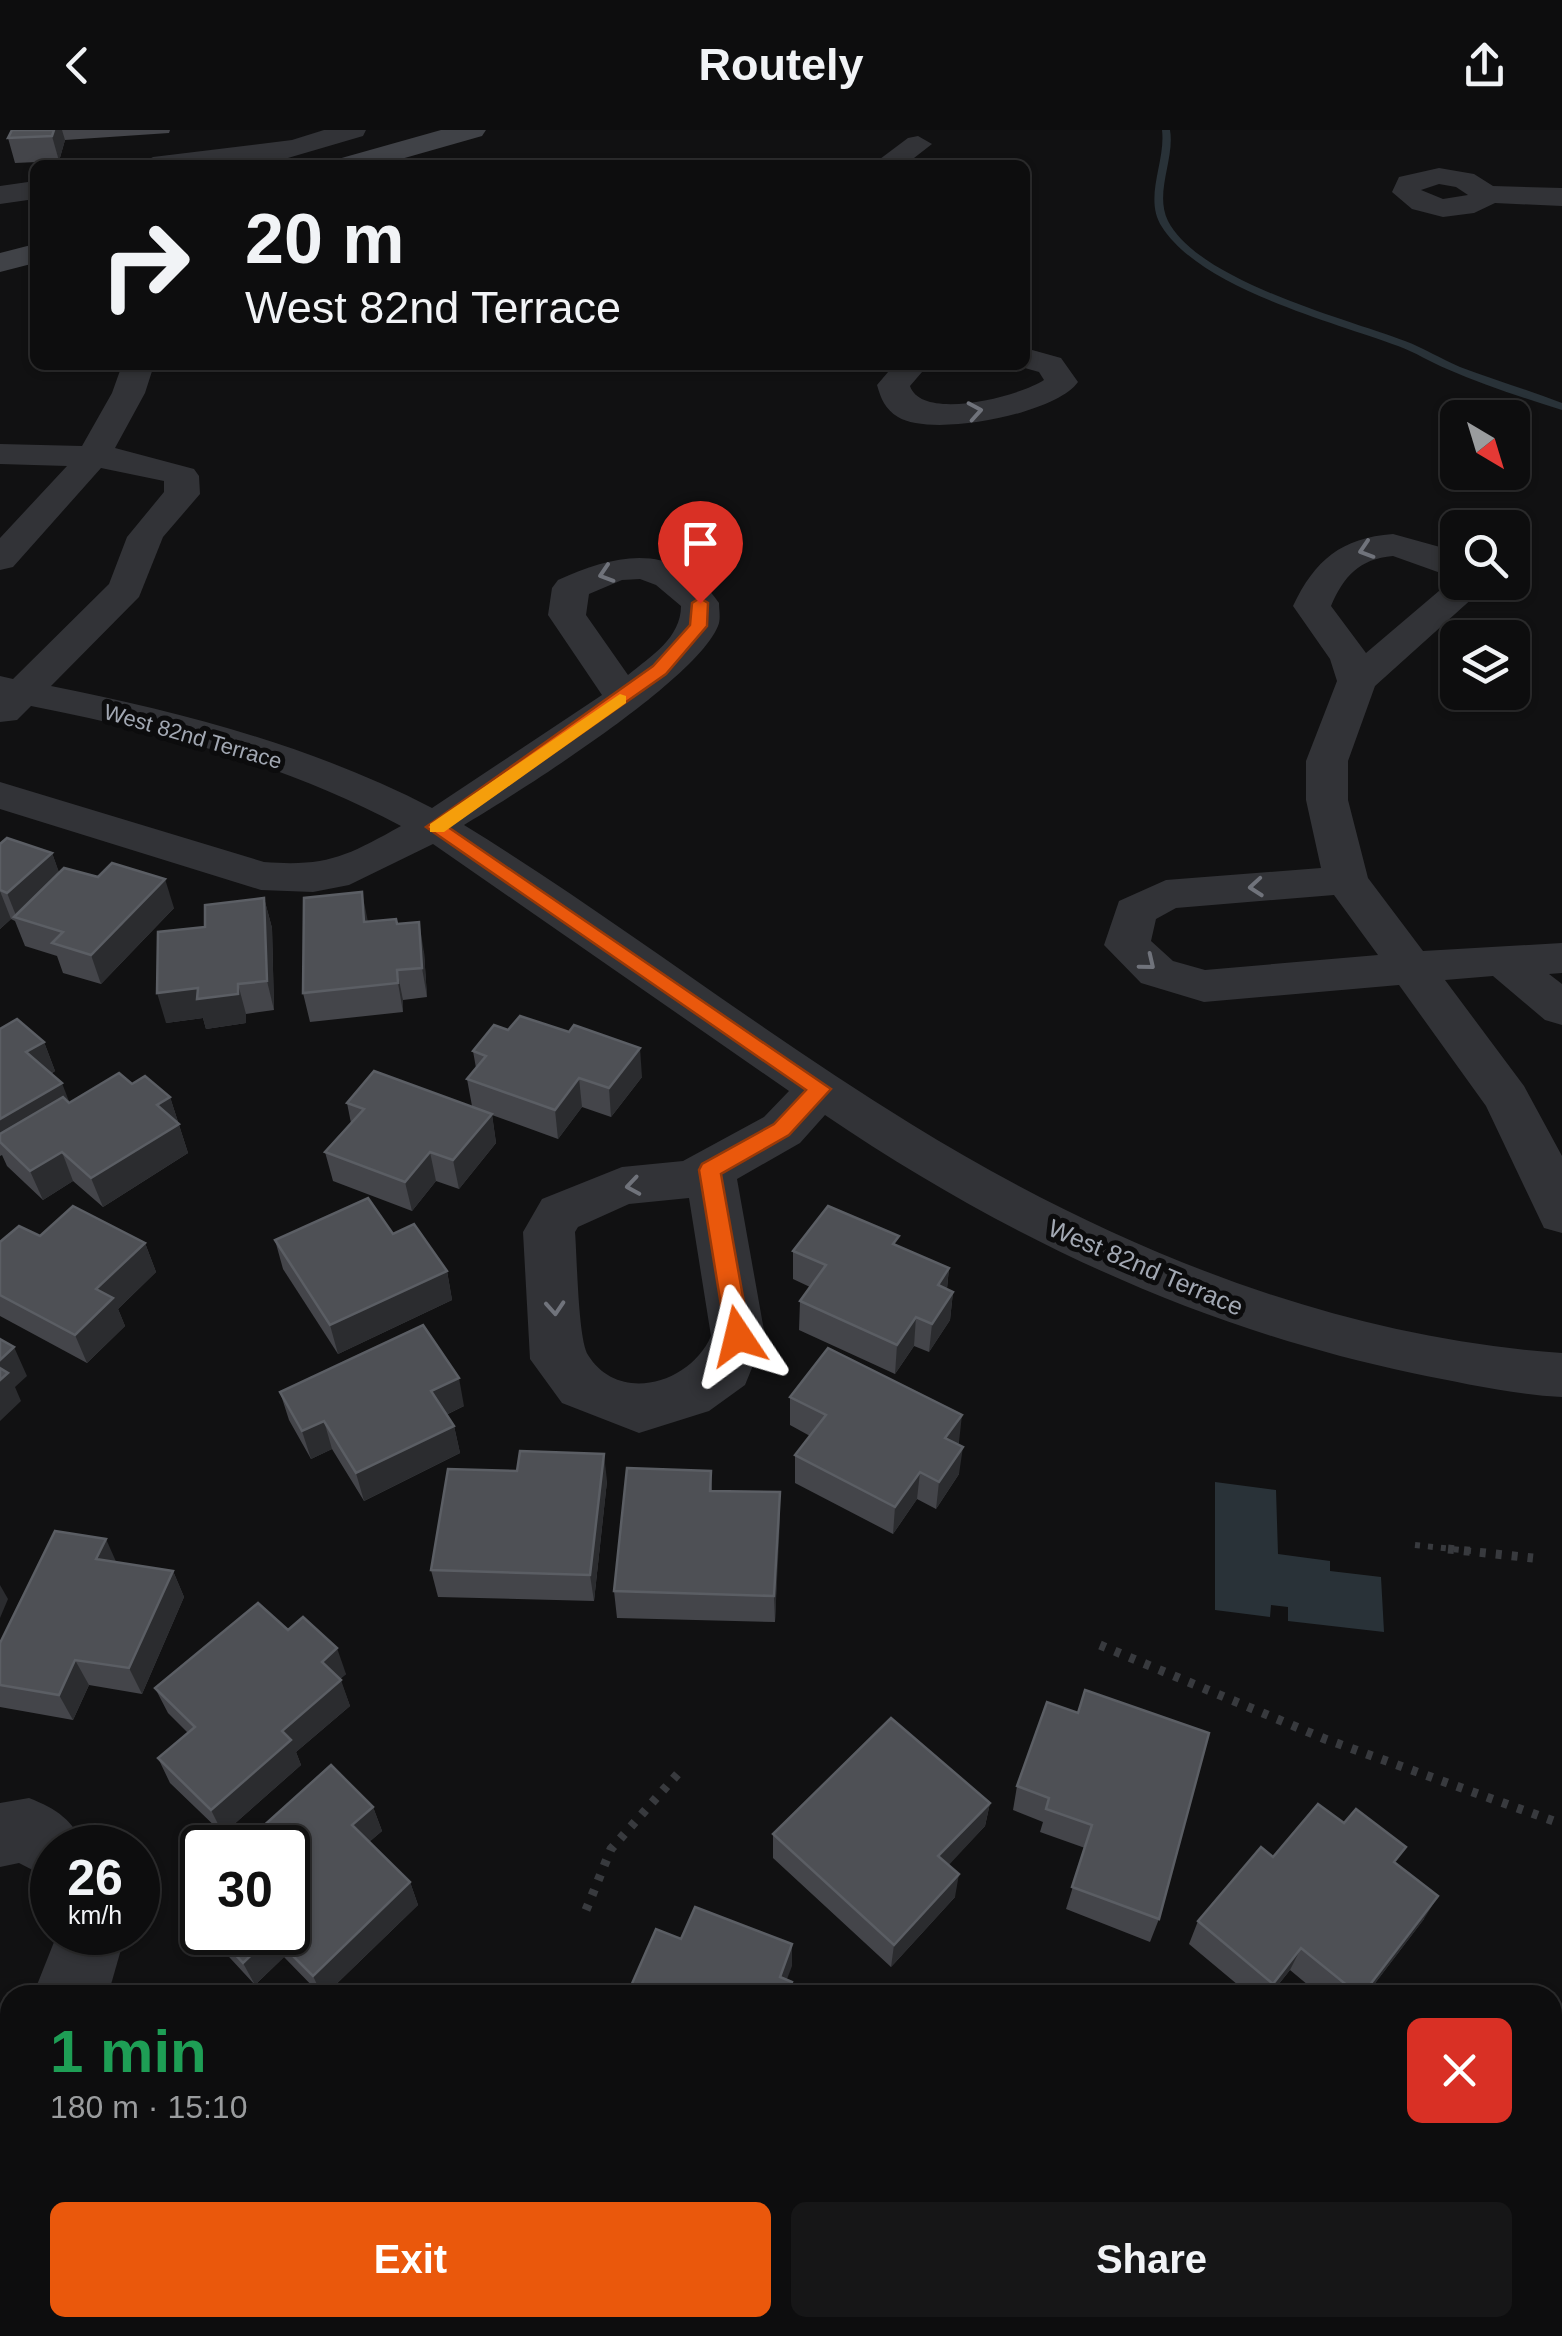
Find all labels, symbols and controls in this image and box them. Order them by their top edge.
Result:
icon: back [50,38,105,93]
icon: share [1457,38,1512,93]
text: Routely [698,39,864,90]
icon: right [80,200,210,330]
text: 20 m [245,200,405,278]
text: West 82nd Terrace [245,282,621,333]
north arrow [1440,400,1530,490]
map controls [1440,400,1530,710]
one-way arrow [966,401,983,422]
pin [658,501,743,604]
button: search [1440,510,1530,600]
icon: arrive [673,516,728,571]
one-way arrow [1359,538,1376,558]
one-way arrow [598,562,615,582]
button: layers [1440,620,1530,710]
street label: West 82nd Terrace [101,699,285,774]
one-way arrow [1248,876,1264,897]
one-way arrow [1137,951,1155,968]
one-way arrow [625,1174,642,1195]
street label: West 82nd Terrace [1044,1213,1248,1321]
position arrow [686,1284,790,1388]
one-way arrow [543,1300,565,1316]
speed limit sign: 30 [180,1825,310,1955]
text: 26 [67,1850,123,1906]
text: km/h [68,1901,122,1929]
text: 1 min [50,2018,207,2085]
button: close [1407,2018,1512,2123]
text: 180 m · 15:10 [50,2089,247,2125]
button: Exit [50,2202,771,2317]
button: Share [791,2202,1512,2317]

